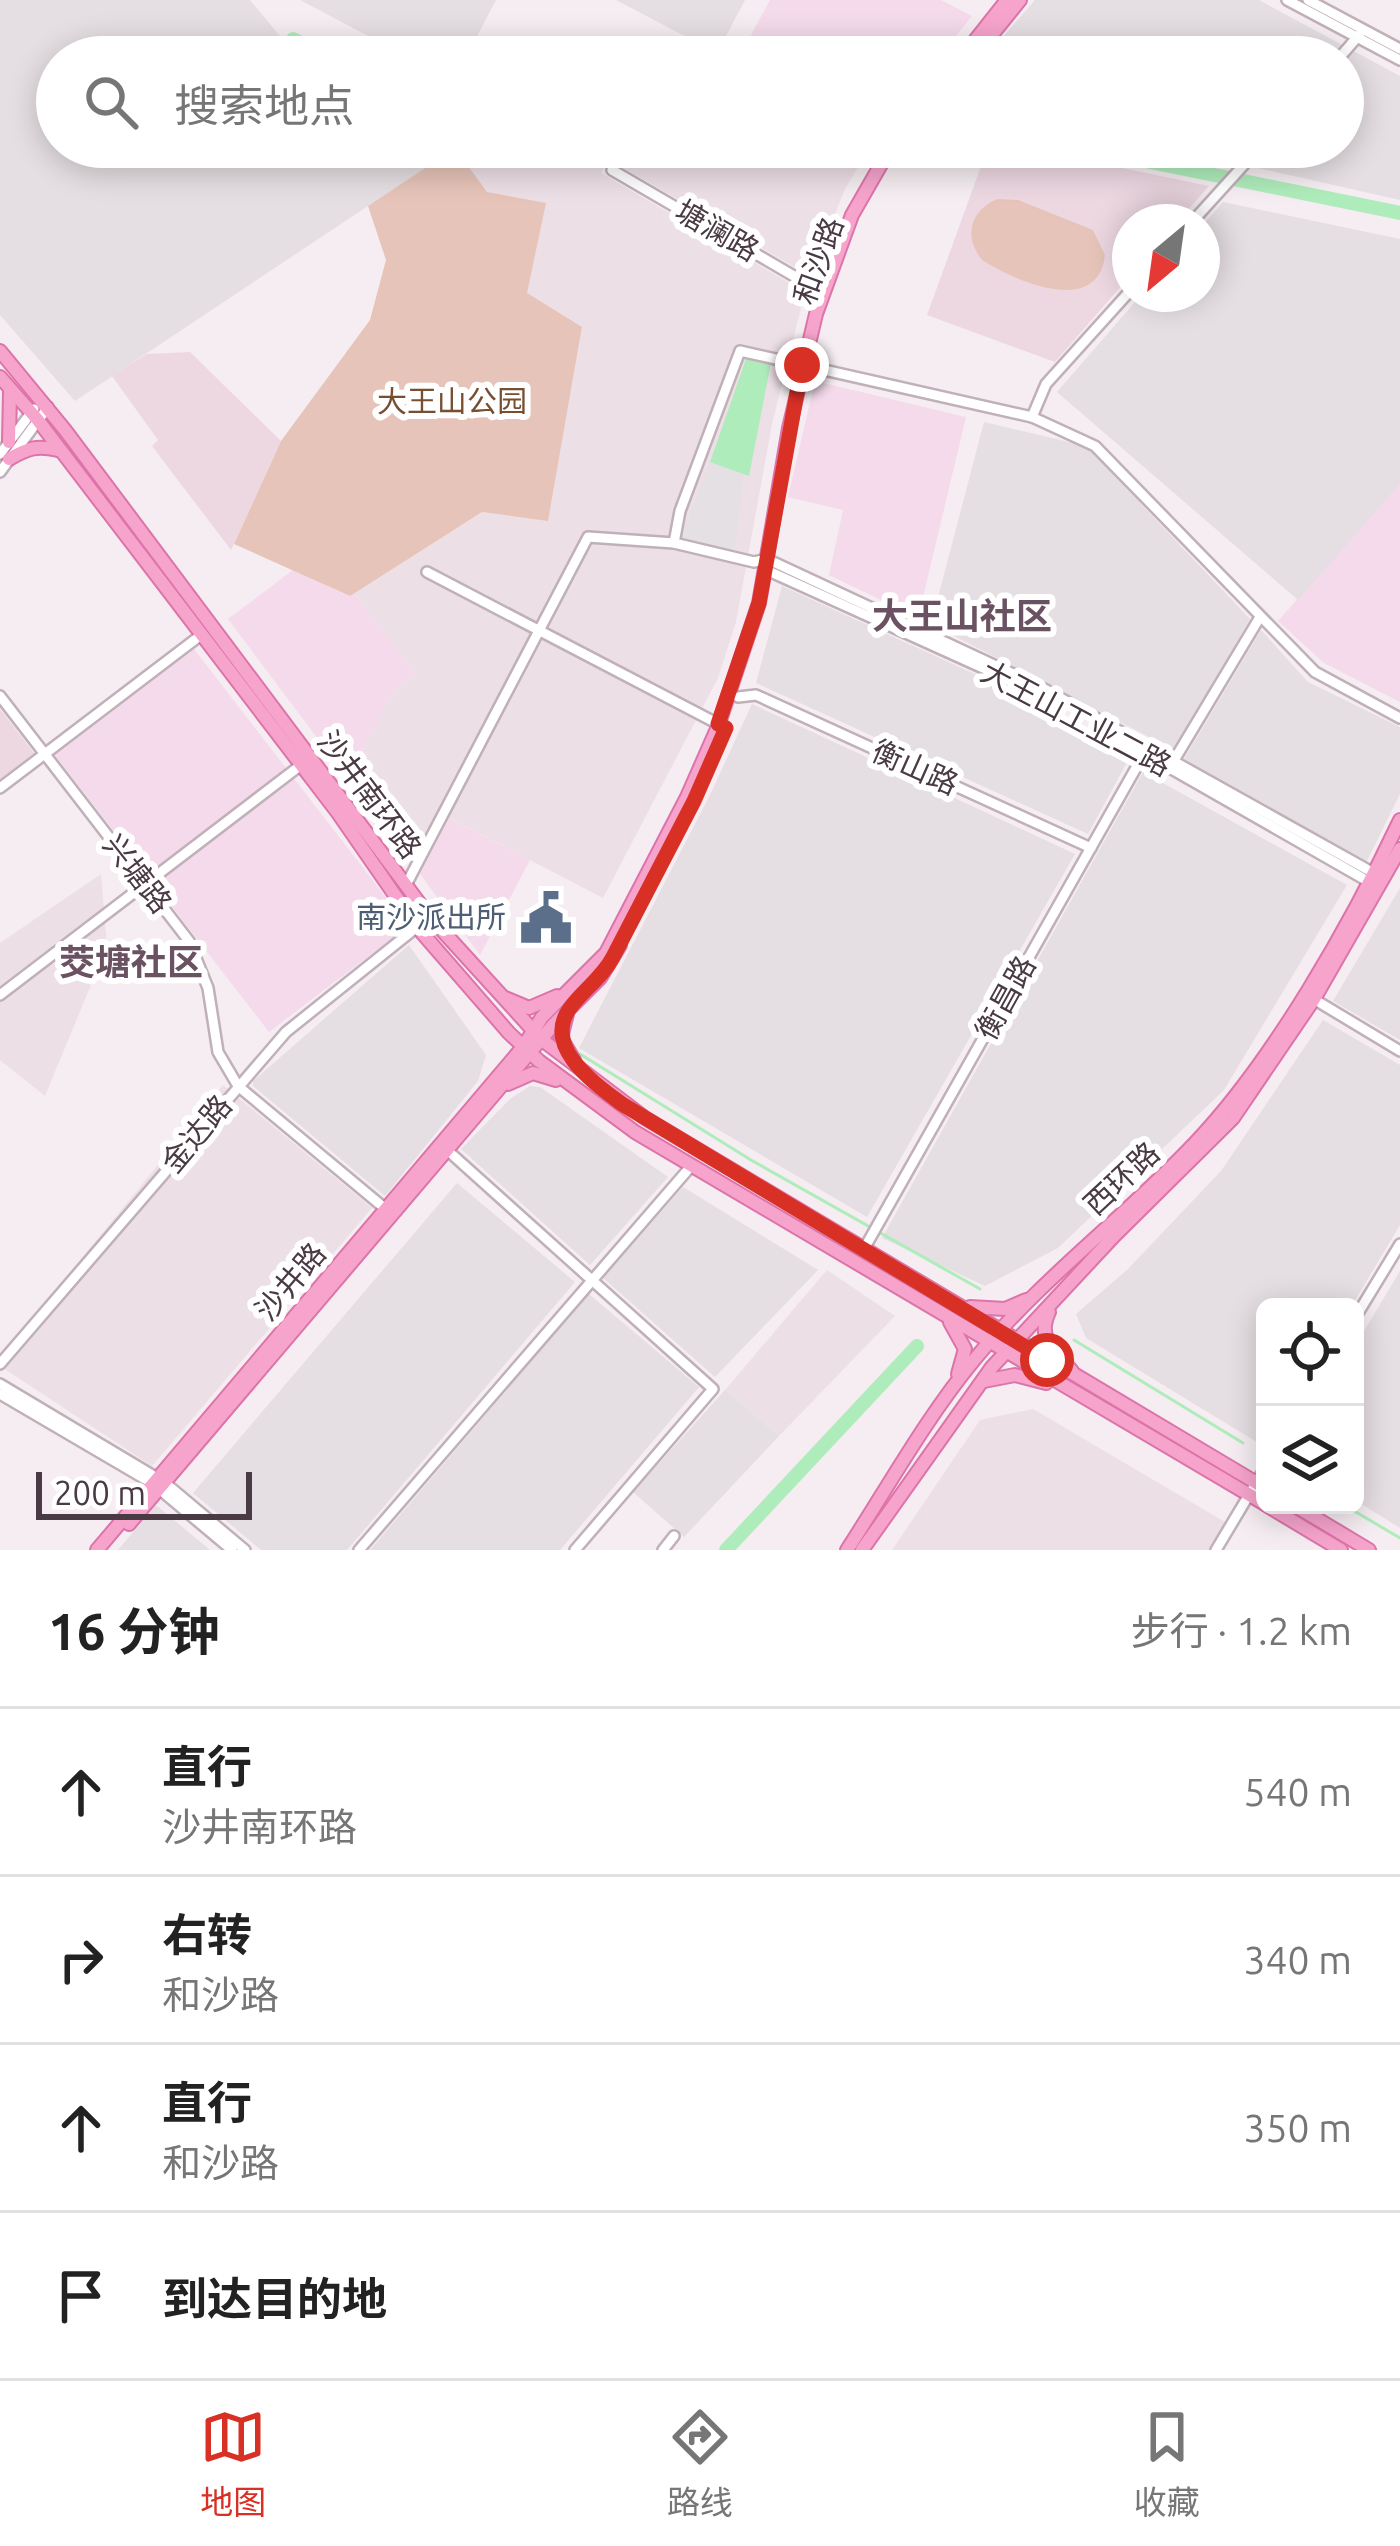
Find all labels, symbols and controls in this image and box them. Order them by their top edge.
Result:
search box [36,36,1364,168]
icon: search [78,69,144,135]
text: 搜索地点 [174,80,354,131]
street label: 塘澜路 [670,193,765,267]
north arrow [1112,204,1220,312]
street label: 和沙路 [787,213,849,309]
route end [775,338,829,392]
park label: 大王山公园 [377,384,527,418]
district label: 大王山社区 [872,595,1052,636]
street label: 大王山工业二路 [976,654,1177,782]
street label: 沙井南环路 [311,724,429,865]
street label: 衡山路 [867,733,963,801]
street label: 兴塘路 [97,827,179,919]
public building icon: 南沙派出所 [517,889,575,947]
place label: 南沙派出所 [356,900,506,934]
district label: 茭塘社区 [59,941,203,982]
street label: 衡昌路 [968,950,1042,1045]
street label: 金达路 [154,1088,238,1179]
street label: 西环路 [1077,1135,1166,1221]
street label: 沙井路 [248,1236,332,1327]
map controls [1256,1298,1364,1514]
button: locate [1256,1298,1364,1406]
route start [1020,1333,1074,1387]
button: layers [1256,1406,1364,1514]
scale bar [36,1466,252,1519]
text: 200 m [54,1474,146,1511]
text: 16 分钟 [48,1602,220,1660]
text: 步行 · 1.2 km [1131,1609,1352,1652]
text: 直行 [162,1741,252,1792]
icon: ahead [48,1759,114,1825]
text: 540 m [1243,1770,1352,1813]
text: 沙井南环路 [162,1805,357,1848]
text: 右转 [162,1909,252,1960]
icon: right [48,1927,114,1993]
text: 340 m [1243,1938,1352,1981]
text: 和沙路 [162,1973,279,2016]
text: 直行 [162,2077,252,2128]
icon: ahead [48,2095,114,2161]
text: 350 m [1243,2106,1352,2149]
text: 和沙路 [162,2141,279,2184]
icon: arrive [48,2263,114,2329]
text: 到达目的地 [162,2273,387,2324]
tab: 地图 [200,2404,266,2524]
tab: 路线 [667,2404,733,2524]
tab: 收藏 [1134,2404,1200,2524]

